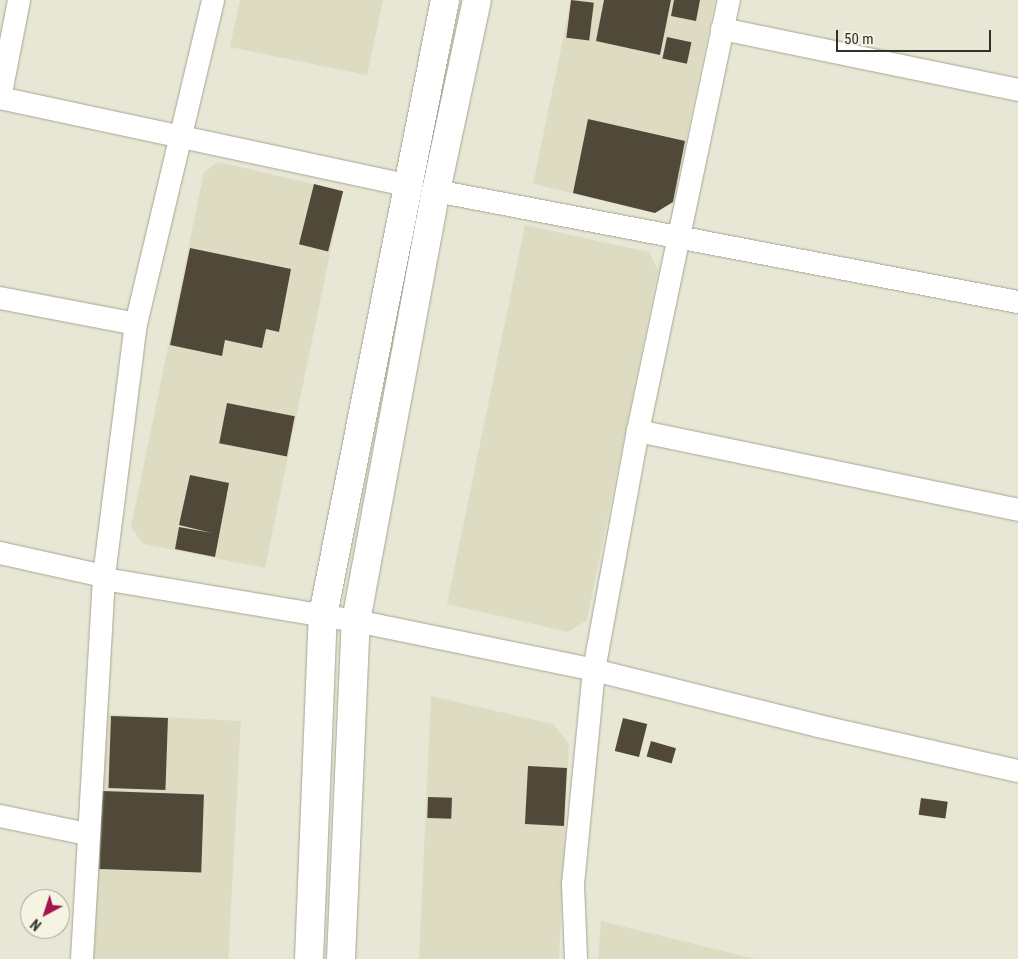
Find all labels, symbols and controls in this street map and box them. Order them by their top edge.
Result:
scale bar [838,20,993,52]
text: 50 m [844,30,874,48]
north arrow [20,889,70,939]
text: N [28,916,44,934]

